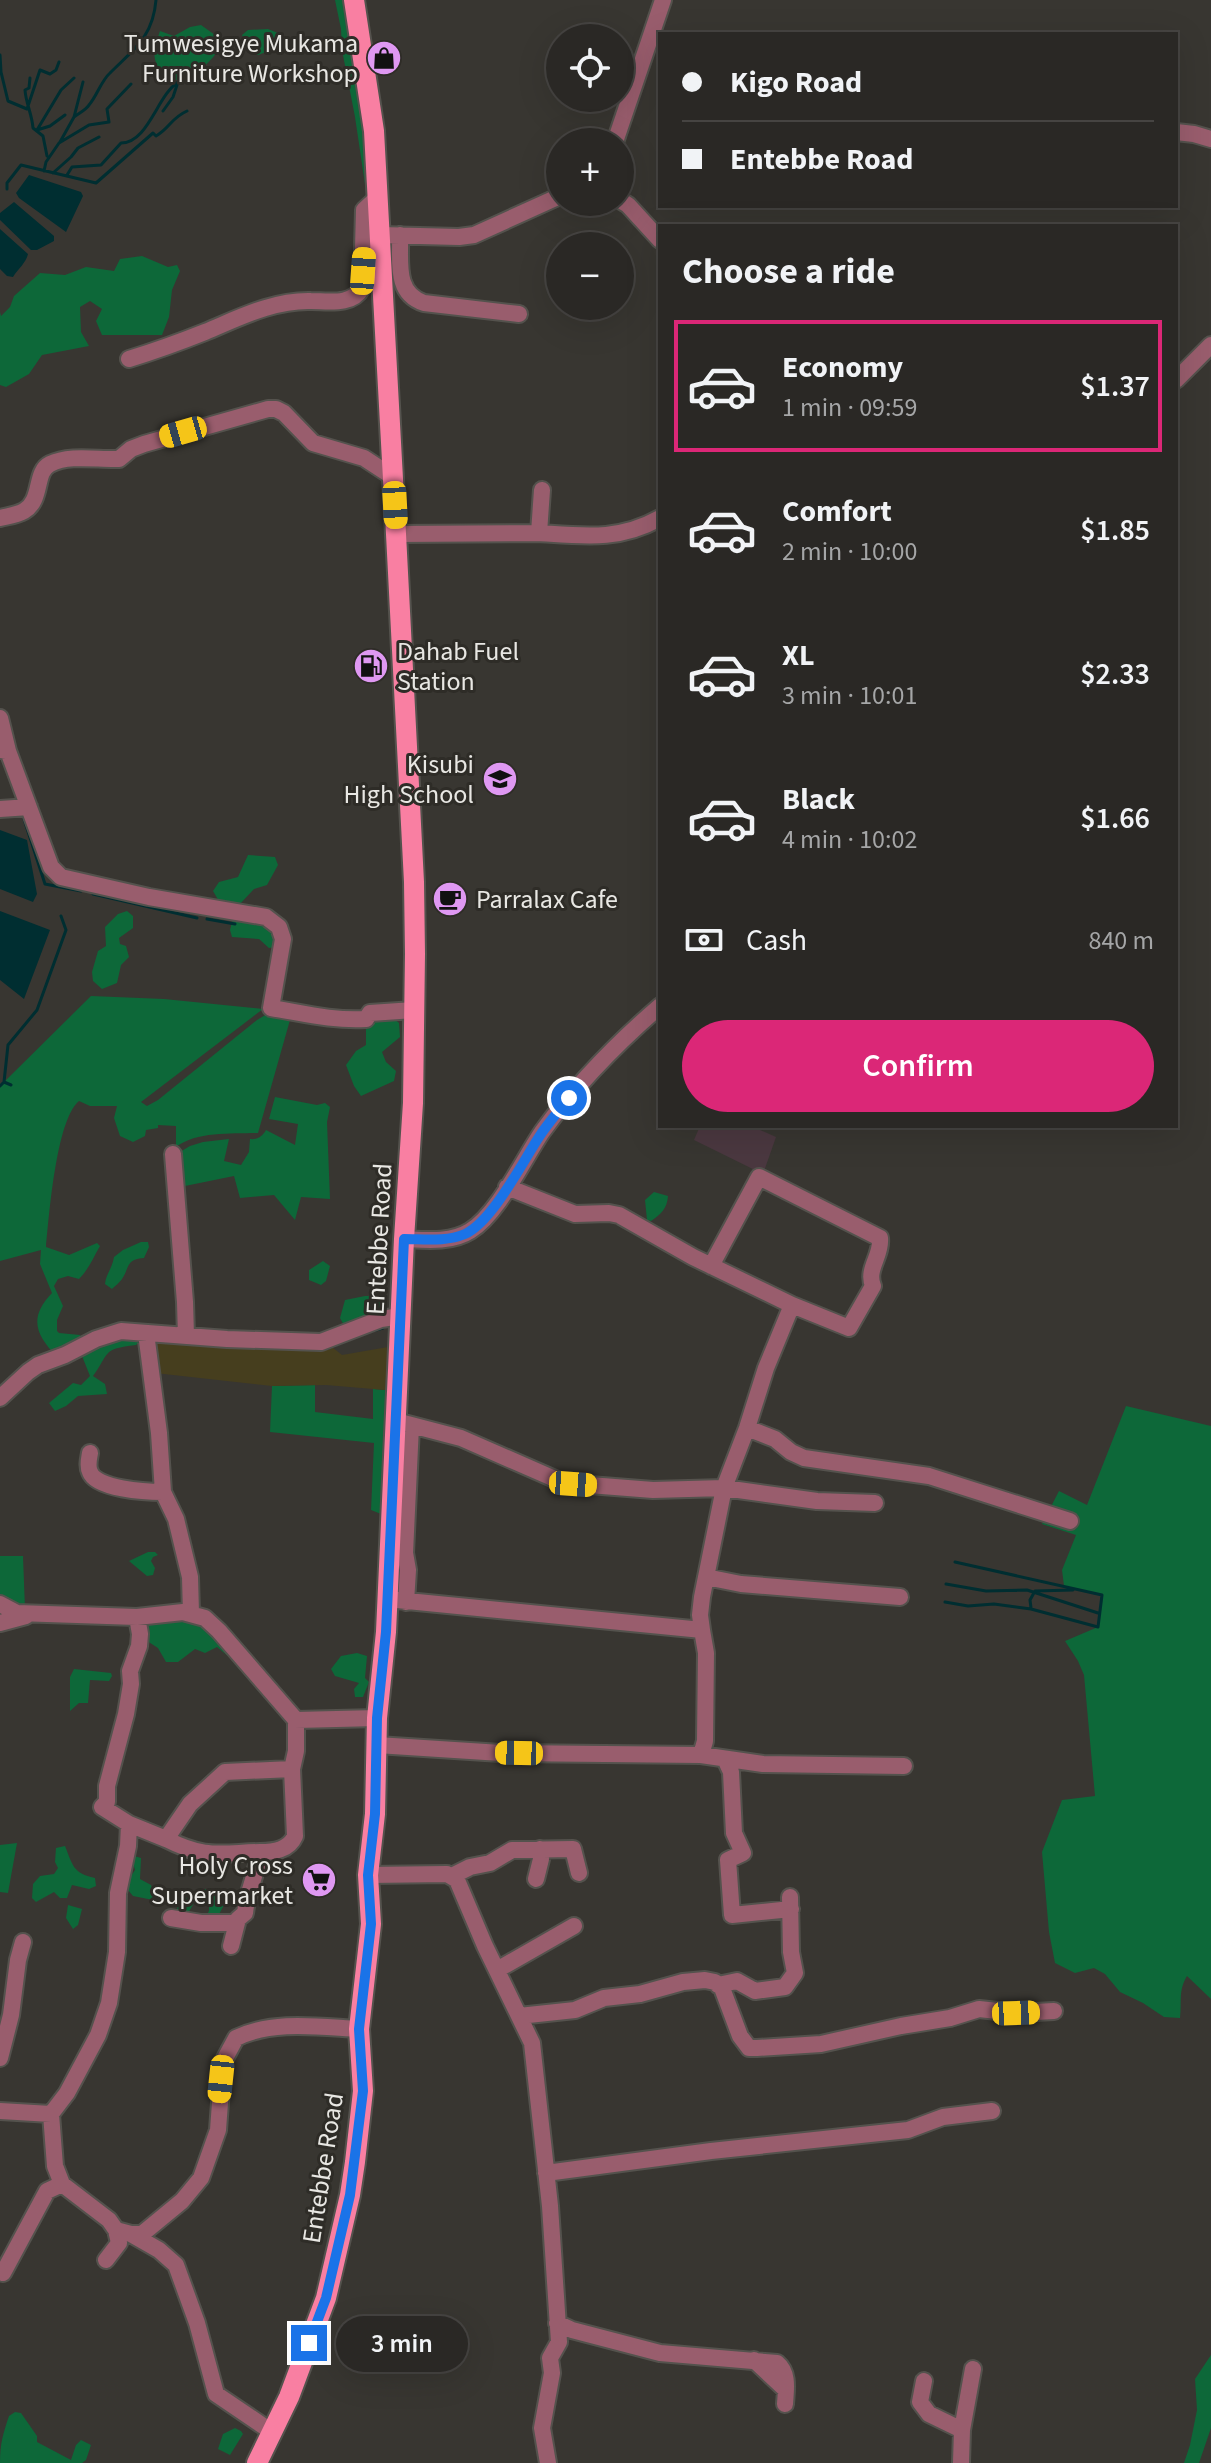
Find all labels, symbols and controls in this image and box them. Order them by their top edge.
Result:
map controls [546,24,634,320]
button: locate [546,24,634,112]
place label: Tumwesigye Mukama Furniture Workshop [124,25,358,92]
shop icon: Tumwesigye Mukama Furniture Workshop [365,39,403,77]
text: Kigo Road [730,61,862,104]
button: + [546,128,634,216]
text: Entebbe Road [730,138,913,181]
button: − [546,232,634,320]
car [349,246,377,296]
text: Choose a ride [682,246,895,297]
text: Economy [782,346,903,389]
icon: car [686,350,758,422]
text: $1.37 [1080,365,1150,408]
text: 1 min · 09:59 [782,389,917,426]
car [157,414,209,450]
car [382,480,408,530]
text: Comfort [782,490,892,533]
icon: car [686,494,758,566]
text: $1.85 [1080,509,1150,552]
text: 2 min · 10:00 [782,533,917,570]
place label: Dahab Fuel Station [397,633,519,700]
text: XL [782,634,815,677]
icon: car [686,638,758,710]
fuel station icon: Dahab Fuel Station [352,647,390,685]
text: $2.33 [1080,653,1150,696]
text: 3 min · 10:01 [782,677,917,714]
place label: Kisubi High School [344,746,474,813]
school or university icon: Kisubi High School [481,760,519,798]
text: Black [782,778,855,821]
icon: car [686,782,758,854]
text: $1.66 [1080,797,1150,840]
text: 4 min · 10:02 [782,821,917,858]
cafe icon: Parralax Cafe [431,880,469,918]
place label: Parralax Cafe [476,881,618,918]
icon: cash [682,918,726,962]
text: Cash [746,919,807,962]
text: 840 m [1088,922,1154,959]
button: Confirm [682,1020,1154,1112]
route start [551,1080,587,1116]
street label: Entebbe Road [357,1162,401,1316]
car [548,1470,598,1498]
car [495,1741,543,1765]
place label: Holy Cross Supermarket [151,1847,293,1914]
supermarket icon: Holy Cross Supermarket [300,1861,338,1899]
car [992,2000,1040,2026]
car [207,2054,235,2104]
street label: Entebbe Road [293,2090,353,2246]
callout: 3 min [337,2315,469,2371]
route end [291,2325,327,2361]
text: 3 min [371,2325,433,2362]

